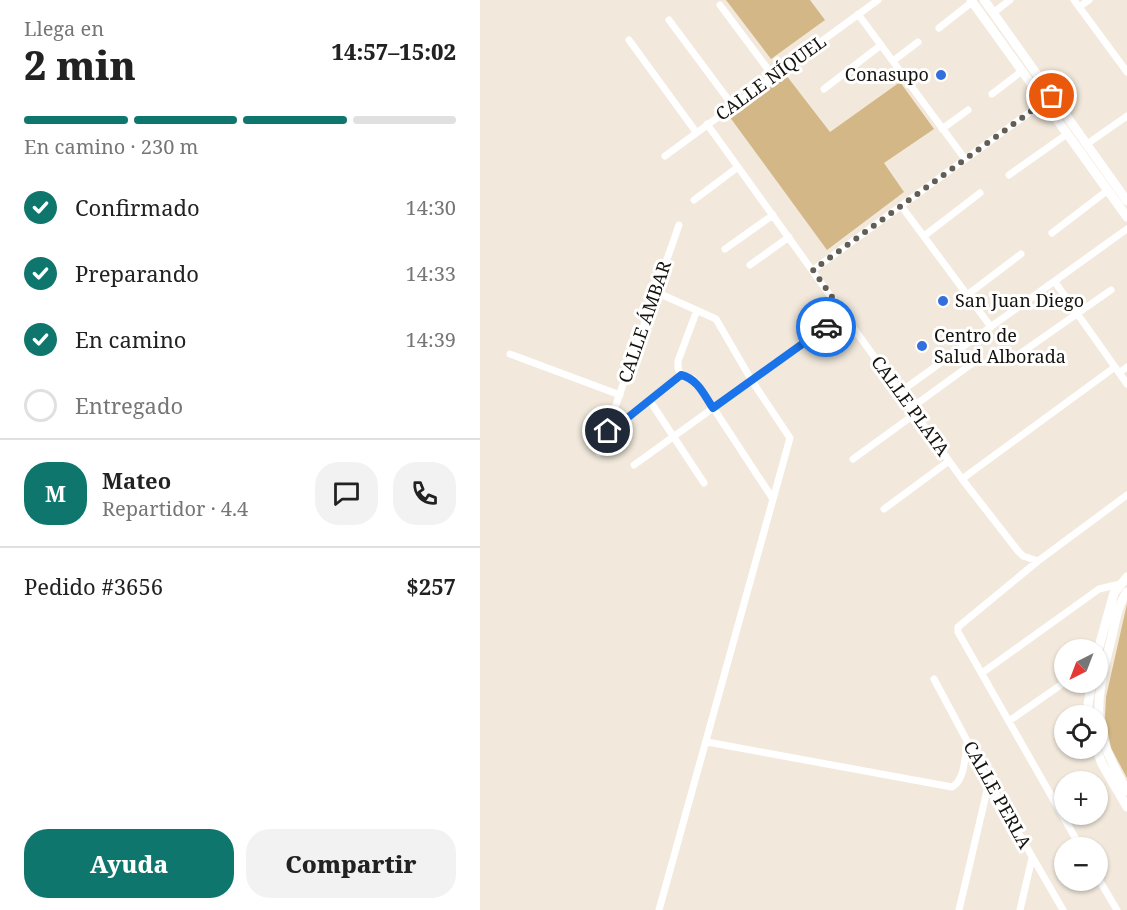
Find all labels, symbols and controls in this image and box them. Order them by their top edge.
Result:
text: Llega en [24,15,104,42]
street label: CALLE NÍQUEL [710,29,830,125]
text: 14:57–15:02 [332,36,456,66]
text: 2 min [24,38,136,91]
place label: Conasupo [845,62,929,86]
marker: Conasupo [934,68,948,82]
pin [1026,70,1077,121]
icon: bag [1035,79,1068,112]
text: En camino · 230 m [24,133,198,160]
icon: check [24,191,57,224]
text: Confirmado [75,192,200,222]
text: 14:30 [406,194,456,221]
icon: check [24,257,57,290]
street label: CALLE ÁMBAR [612,257,676,386]
text: Preparando [75,258,199,288]
text: 14:33 [406,260,456,287]
place label: San Juan Diego [955,288,1084,312]
marker: San Juan Diego [936,294,950,308]
courier [796,297,856,357]
icon: car [810,311,843,344]
icon: check [24,323,57,356]
place label: Centro de Salud Alborada [934,323,1066,368]
text: En camino [75,324,187,354]
text: 14:39 [406,326,456,353]
marker: Centro de Salud Alborada [915,339,929,353]
street label: CALLE PLATA [866,350,955,461]
text: Entregado [75,390,183,420]
pin [582,405,633,456]
icon: home [591,414,624,447]
button: chat [315,462,378,525]
button: phone [393,462,456,525]
text: Mateo [102,465,171,495]
text: M [45,478,66,508]
text: Repartidor · 4.4 [102,495,248,522]
text: Pedido #3656 [24,571,163,601]
text: $257 [406,571,456,601]
north arrow [1054,639,1108,693]
map controls [1054,639,1108,891]
button: locate [1054,705,1108,759]
street label: CALLE PERLA [958,736,1038,853]
button: + [1054,771,1108,825]
button: Ayuda [24,829,234,898]
button: Compartir [246,829,456,898]
button: − [1054,837,1108,891]

